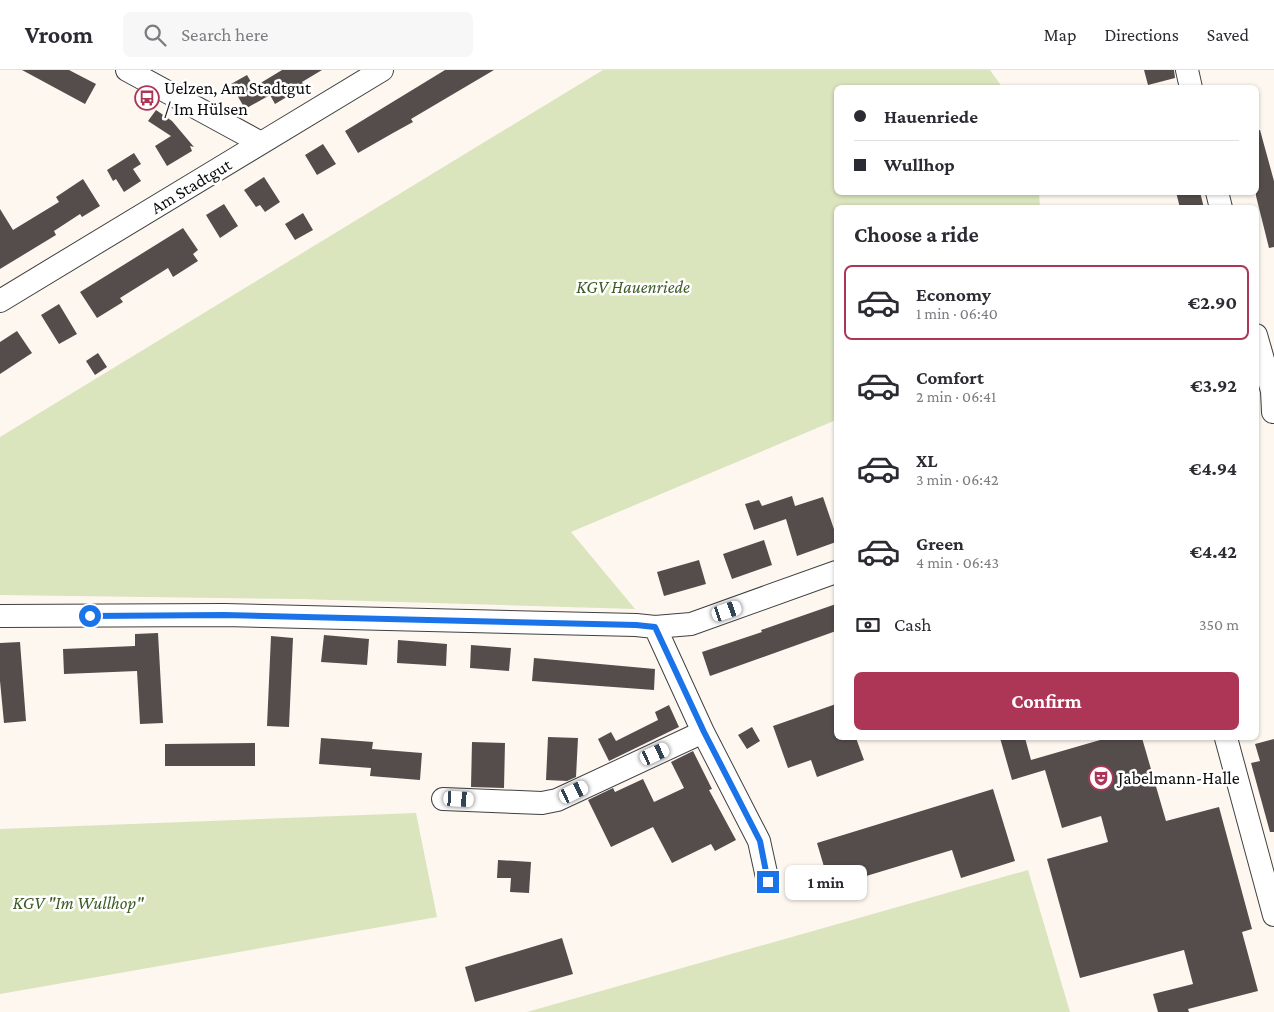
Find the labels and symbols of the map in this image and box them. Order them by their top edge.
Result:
place label: Uelzen, Am Stadtgut / Im Hülsen [164,78,312,119]
bus stop icon: Uelzen, Am Stadtgut / Im Hülsen [134,85,160,111]
street label: Am Stadtgut [147,154,236,218]
park label: KGV Hauenriede [576,277,690,297]
car [710,599,743,623]
route start [79,605,101,627]
car [638,741,671,767]
theatre icon: Jabelmann-Halle [1088,765,1114,791]
place label: Jabelmann-Halle [1116,768,1240,788]
car [557,779,590,805]
car [443,791,474,807]
callout: 1 min [786,864,868,900]
route end [757,871,779,893]
park label: KGV "Im Wullhop" [13,893,144,913]

